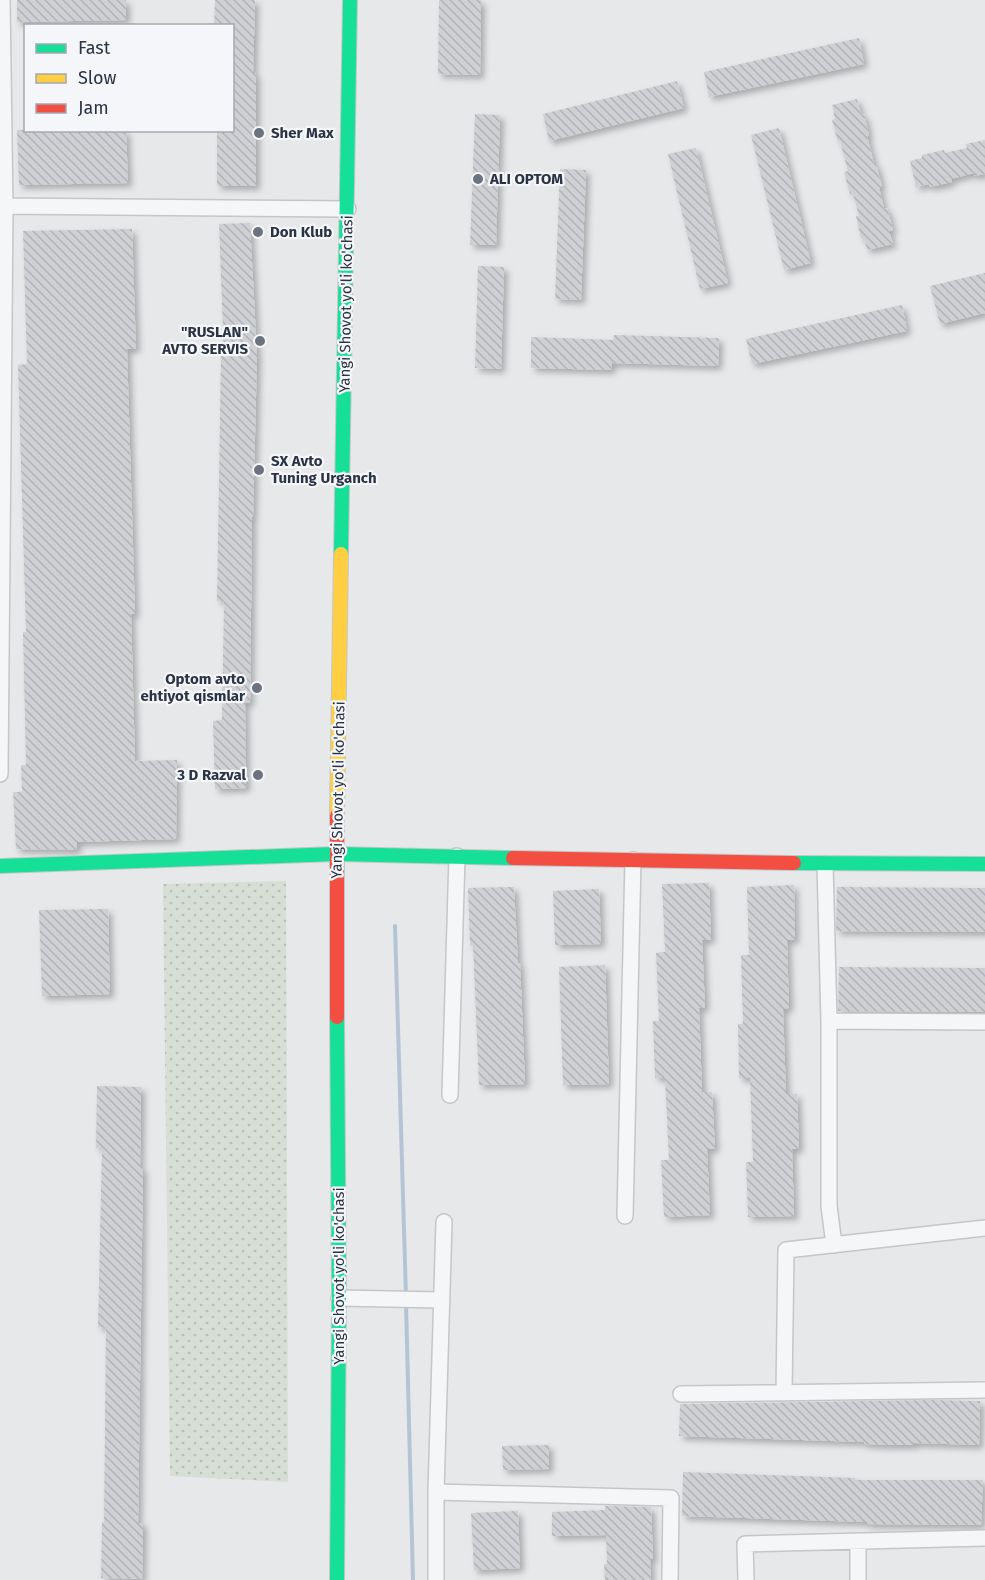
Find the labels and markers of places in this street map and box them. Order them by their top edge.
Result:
place label: Sher Max [271,124,334,142]
marker: Sher Max [252,126,266,140]
place label: ALI OPTOM [489,170,563,188]
marker: ALI OPTOM [471,172,485,186]
place label: Don Klub [270,223,332,241]
marker: Don Klub [251,225,265,239]
place label: "RUSLAN" AVTO SERVIS [161,323,248,358]
marker: "RUSLAN" AVTO SERVIS [253,334,267,348]
place label: SX Avto Tuning Urganch [271,452,377,487]
marker: SX Avto Tuning Urganch [252,463,266,477]
place label: Optom avto ehtiyot qismlar [141,670,246,705]
marker: Optom avto ehtiyot qismlar [250,681,264,695]
place label: 3 D Razval [176,766,247,784]
marker: 3 D Razval [251,768,265,782]

